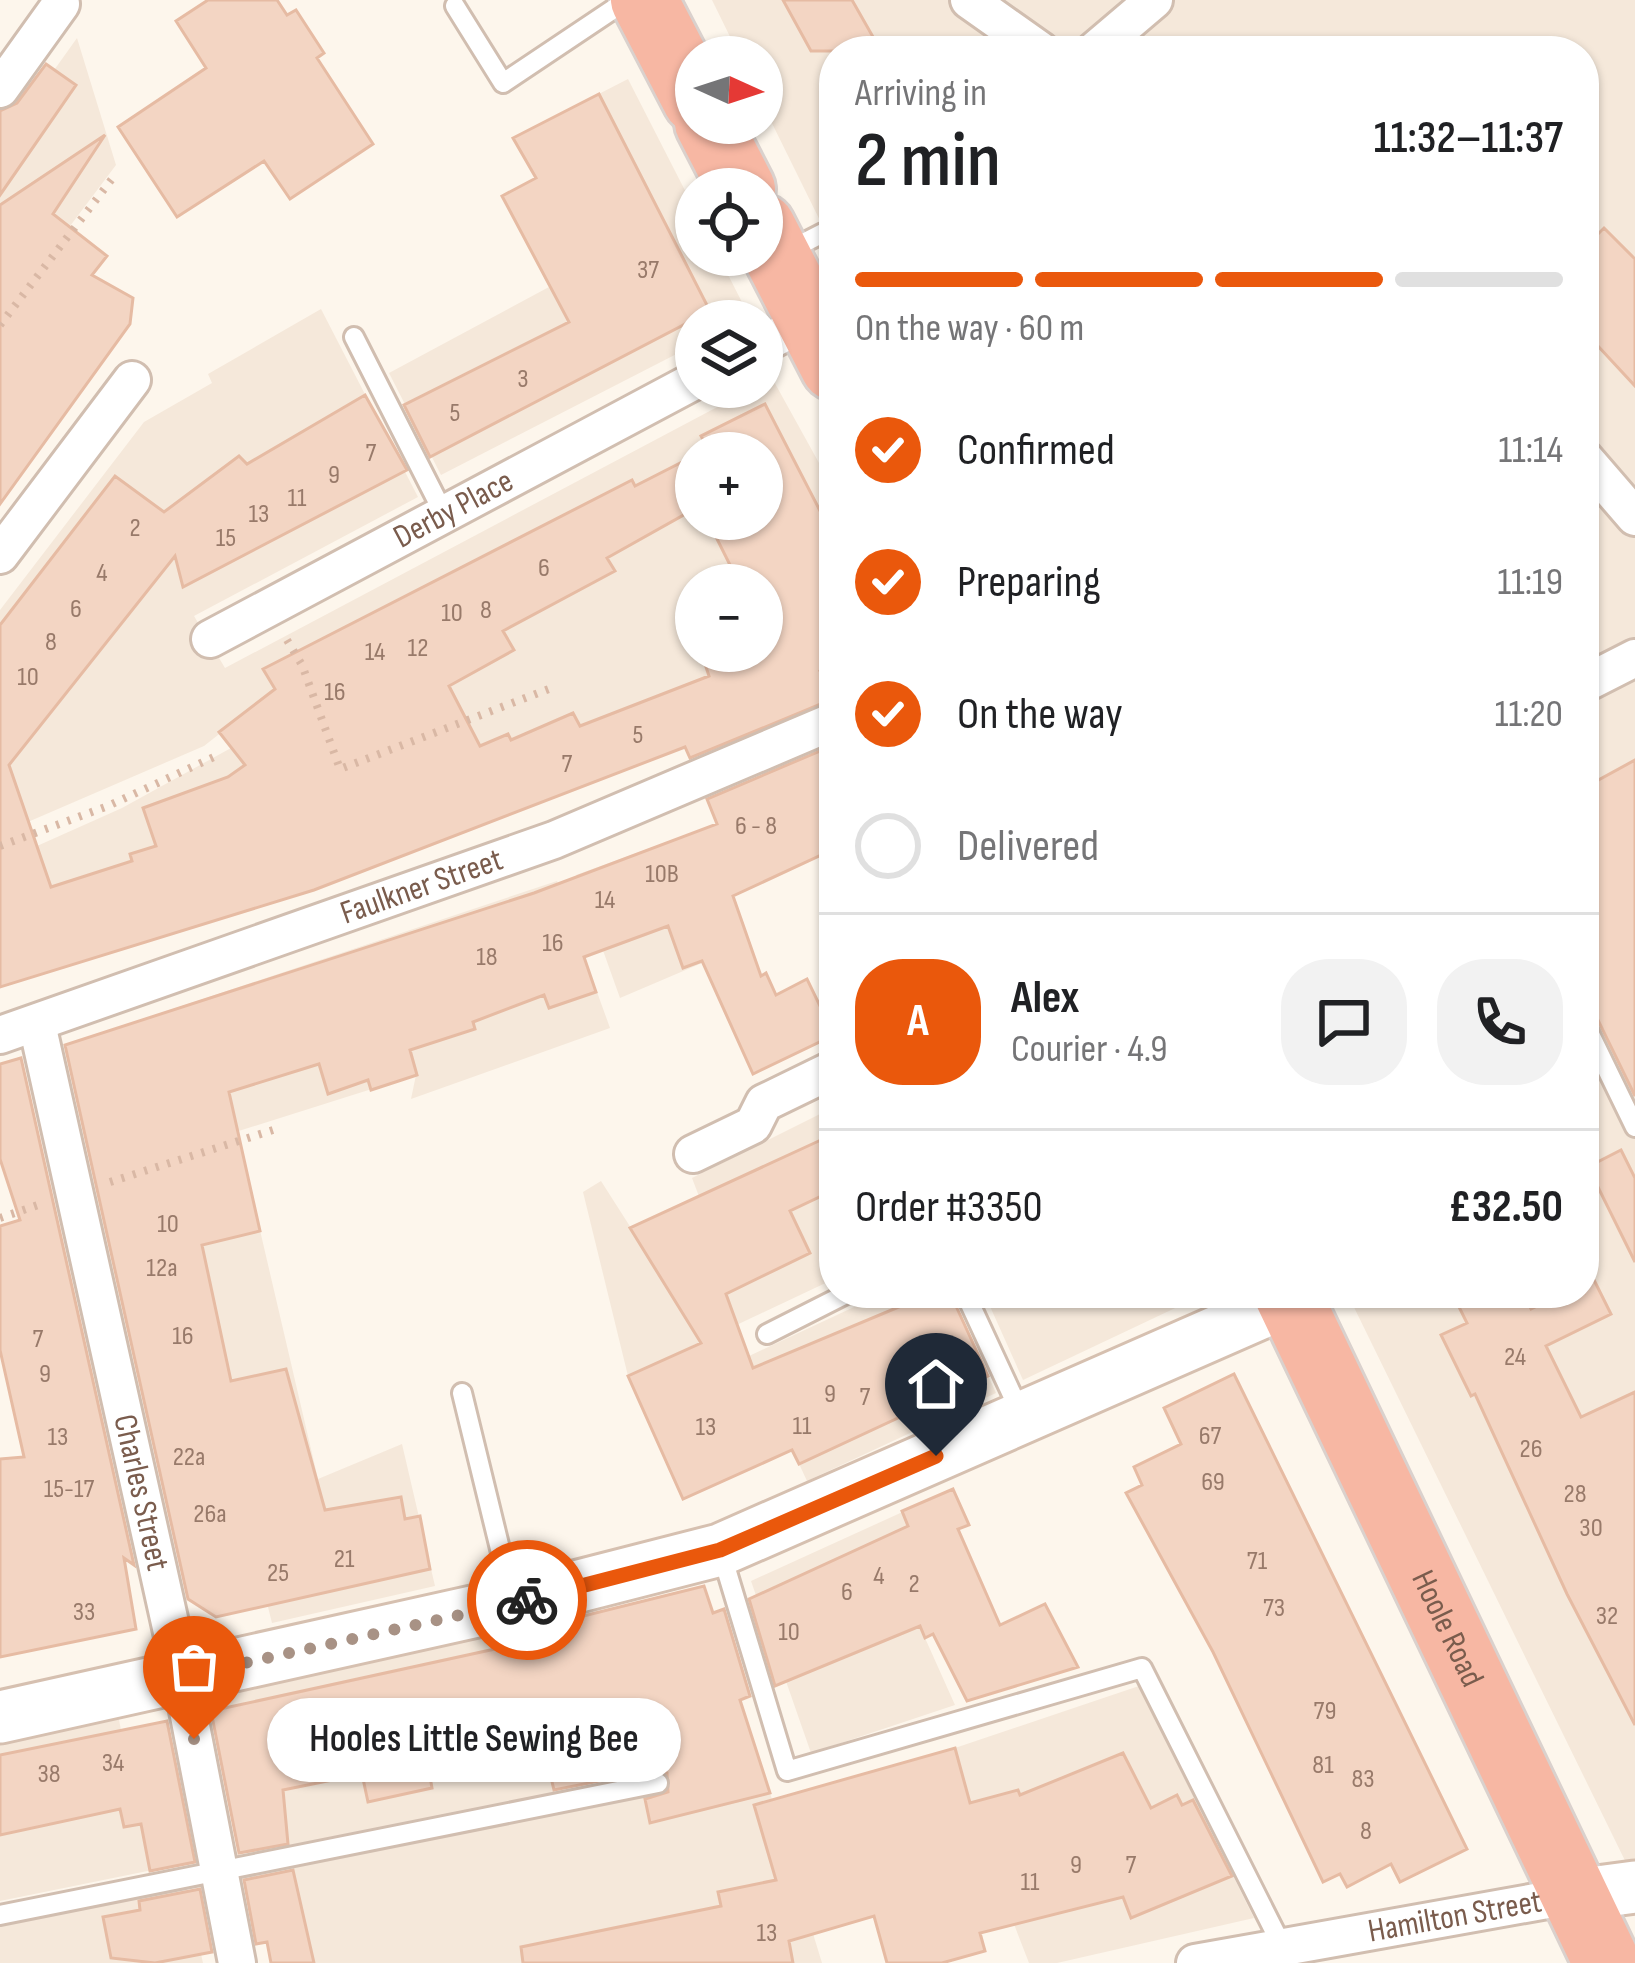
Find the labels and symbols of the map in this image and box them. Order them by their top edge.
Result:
north arrow [675,36,783,144]
house number: 37 [637,254,659,286]
house number: 3 [517,363,529,395]
house number: 5 [450,397,460,429]
house number: 7 [366,437,377,469]
house number: 9 [328,459,340,491]
street label: Derby Place [387,461,520,557]
house number: 11 [288,482,307,514]
house number: 13 [249,498,269,530]
house number: 2 [129,512,141,544]
house number: 15 [216,522,236,554]
house number: 6 [538,552,550,584]
house number: 4 [96,557,108,589]
house number: 6 [70,593,82,625]
house number: 8 [480,594,492,626]
house number: 10 [441,597,463,629]
house number: 8 [45,626,57,658]
house number: 12 [408,632,428,664]
house number: 14 [365,636,385,668]
house number: 10 [17,661,39,693]
house number: 16 [324,676,346,708]
house number: 5 [633,719,643,751]
house number: 7 [562,748,573,780]
house number: 6 - 8 [735,810,777,842]
street label: Faulkner Street [335,840,508,934]
house number: 10B [645,858,679,890]
house number: 14 [595,884,615,916]
house number: 16 [542,927,564,959]
house number: 18 [476,941,498,973]
house number: 10 [157,1208,179,1240]
house number: 12a [146,1252,178,1284]
house number: 16 [172,1320,194,1352]
house number: 7 [33,1323,44,1355]
pin [885,1333,987,1456]
house number: 24 [1504,1341,1526,1373]
house number: 9 [39,1358,51,1390]
house number: 9 [824,1378,836,1410]
house number: 7 [860,1381,871,1413]
house number: 11 [793,1410,812,1442]
street label: Charles Street [104,1411,178,1574]
house number: 13 [696,1411,716,1443]
house number: 67 [1199,1420,1222,1452]
house number: 13 [48,1421,68,1453]
house number: 26 [1520,1433,1542,1465]
house number: 22a [173,1441,205,1473]
house number: 69 [1201,1466,1225,1498]
house number: 15-17 [44,1473,94,1505]
house number: 28 [1564,1478,1586,1510]
house number: 26a [193,1498,227,1530]
house number: 30 [1579,1512,1603,1544]
courier [467,1540,587,1660]
house number: 21 [334,1543,355,1575]
house number: 71 [1247,1545,1268,1577]
house number: 25 [267,1557,289,1589]
house number: 4 [873,1560,885,1592]
street label: Hoole Road [1403,1564,1492,1693]
house number: 2 [908,1568,920,1600]
house number: 6 [841,1576,853,1608]
house number: 73 [1263,1592,1285,1624]
house number: 33 [73,1596,95,1628]
house number: 32 [1596,1600,1618,1632]
pin [143,1616,245,1739]
house number: 10 [778,1616,800,1648]
house number: 79 [1314,1695,1336,1727]
callout: Hooles Little Sewing Bee [266,1697,680,1781]
house number: 34 [102,1747,124,1779]
house number: 81 [1312,1749,1334,1781]
house number: 38 [37,1758,61,1790]
house number: 83 [1351,1763,1375,1795]
house number: 8 [1360,1815,1372,1847]
house number: 9 [1070,1849,1082,1881]
house number: 7 [1126,1849,1137,1881]
house number: 11 [1021,1866,1040,1898]
street label: Hamilton Street [1365,1881,1545,1952]
house number: 13 [757,1917,777,1949]

